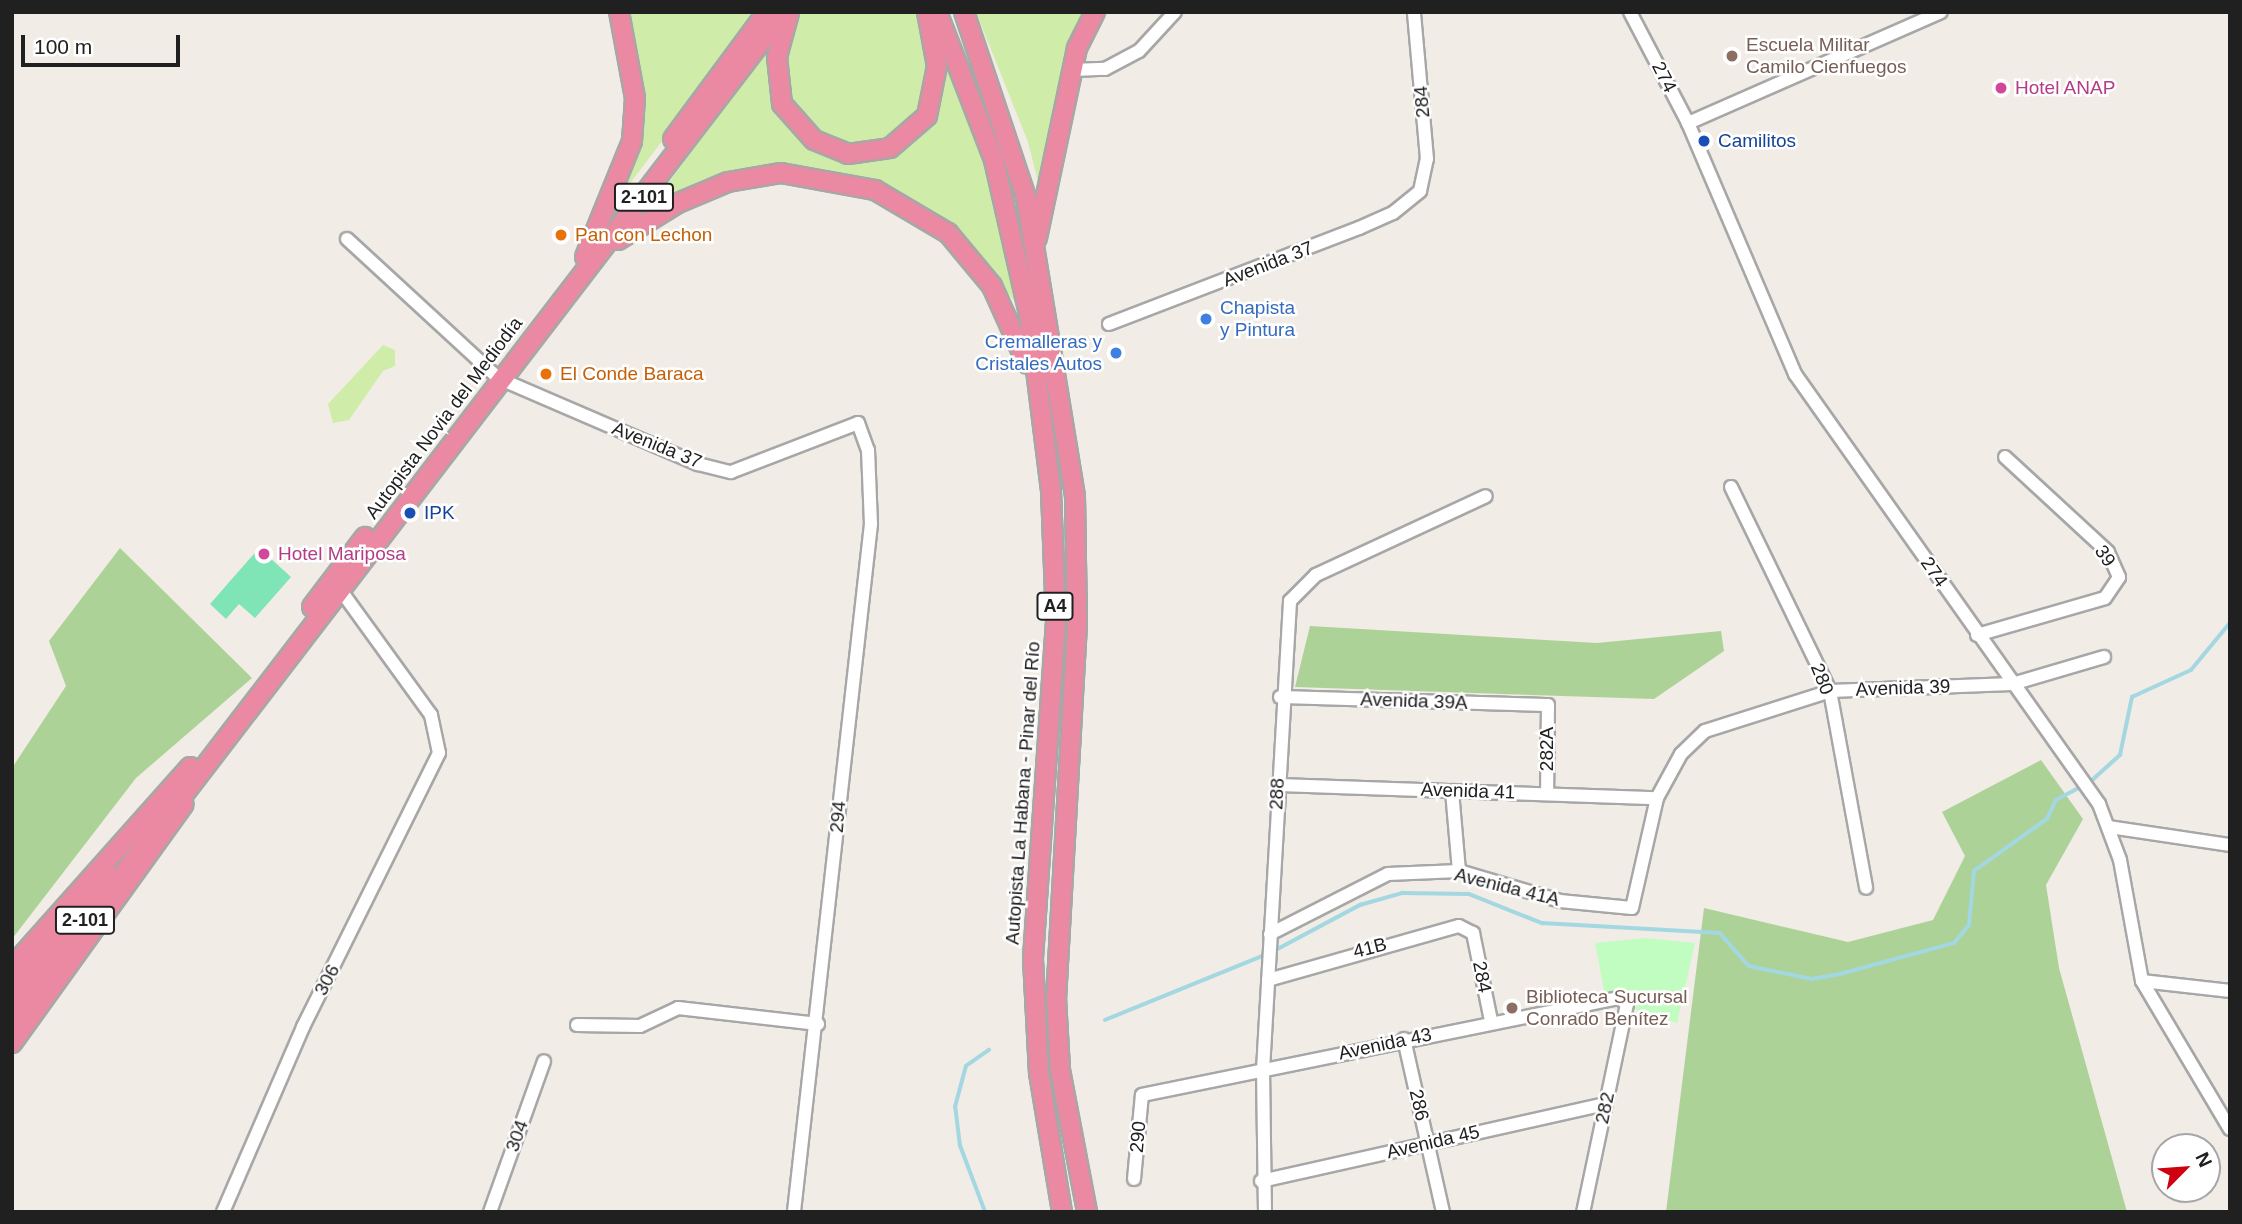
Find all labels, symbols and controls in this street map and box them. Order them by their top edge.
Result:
scale bar [24,21,184,65]
place label: Escuela Militar Camilo Cienfuegos [1746,34,1907,78]
text: 100 m [34,35,92,58]
marker: Escuela Militar Camilo Cienfuegos [1724,48,1740,64]
street label: 274 [1647,58,1681,96]
place label: Hotel ANAP [2015,77,2116,99]
marker: Hotel ANAP [1993,80,2009,96]
street label: 284 [1409,85,1435,119]
place label: Camilitos [1718,130,1796,152]
marker: Camilitos [1696,133,1712,149]
road number: 2-101 [612,182,676,212]
place label: Pan con Lechon [575,224,712,246]
marker: Pan con Lechon [553,227,569,243]
street label: Avenida 37 [1220,236,1316,292]
place label: Chapista y Pintura [1220,297,1295,341]
marker: Chapista y Pintura [1198,311,1214,327]
street label: Autopista Novia del Mediodía [361,312,527,524]
place label: Cremalleras y Cristales Autos [974,331,1102,375]
marker: Cremalleras y Cristales Autos [1108,345,1124,361]
place label: El Conde Baraca [560,363,704,385]
marker: El Conde Baraca [538,366,554,382]
street label: Avenida 37 [609,417,705,473]
place label: IPK [424,502,455,524]
marker: IPK [402,505,418,521]
street label: 39 [2090,541,2120,571]
place label: Hotel Mariposa [278,543,406,565]
marker: Hotel Mariposa [256,546,272,562]
street label: 274 [1916,552,1952,592]
road number: A4 [1036,592,1074,620]
street label: Autopista La Habana - Pinar del Río [1001,640,1045,946]
street label: 280 [1805,660,1839,698]
street label: Avenida 39 [1855,675,1951,701]
street label: Avenida 39A [1360,688,1468,714]
street label: 282A [1536,727,1558,771]
street label: 288 [1265,778,1289,810]
street label: Avenida 41 [1420,778,1516,804]
street label: 294 [825,800,851,834]
street label: Avenida 41A [1452,863,1562,911]
road number: 2-101 [54,905,116,934]
street label: 41B [1351,933,1389,963]
street label: 284 [1468,959,1496,995]
street label: 306 [309,961,345,999]
place label: Biblioteca Sucursal Conrado Benítez [1526,986,1688,1030]
marker: Biblioteca Sucursal Conrado Benítez [1504,1000,1520,1016]
street label: Avenida 43 [1336,1023,1434,1065]
street label: 286 [1404,1087,1434,1123]
street label: 282 [1591,1090,1619,1126]
street label: 304 [501,1117,533,1155]
street label: 290 [1125,1120,1151,1154]
street label: Avenida 45 [1384,1120,1482,1164]
north arrow [2151,1133,2221,1203]
text: N [2191,1149,2216,1170]

